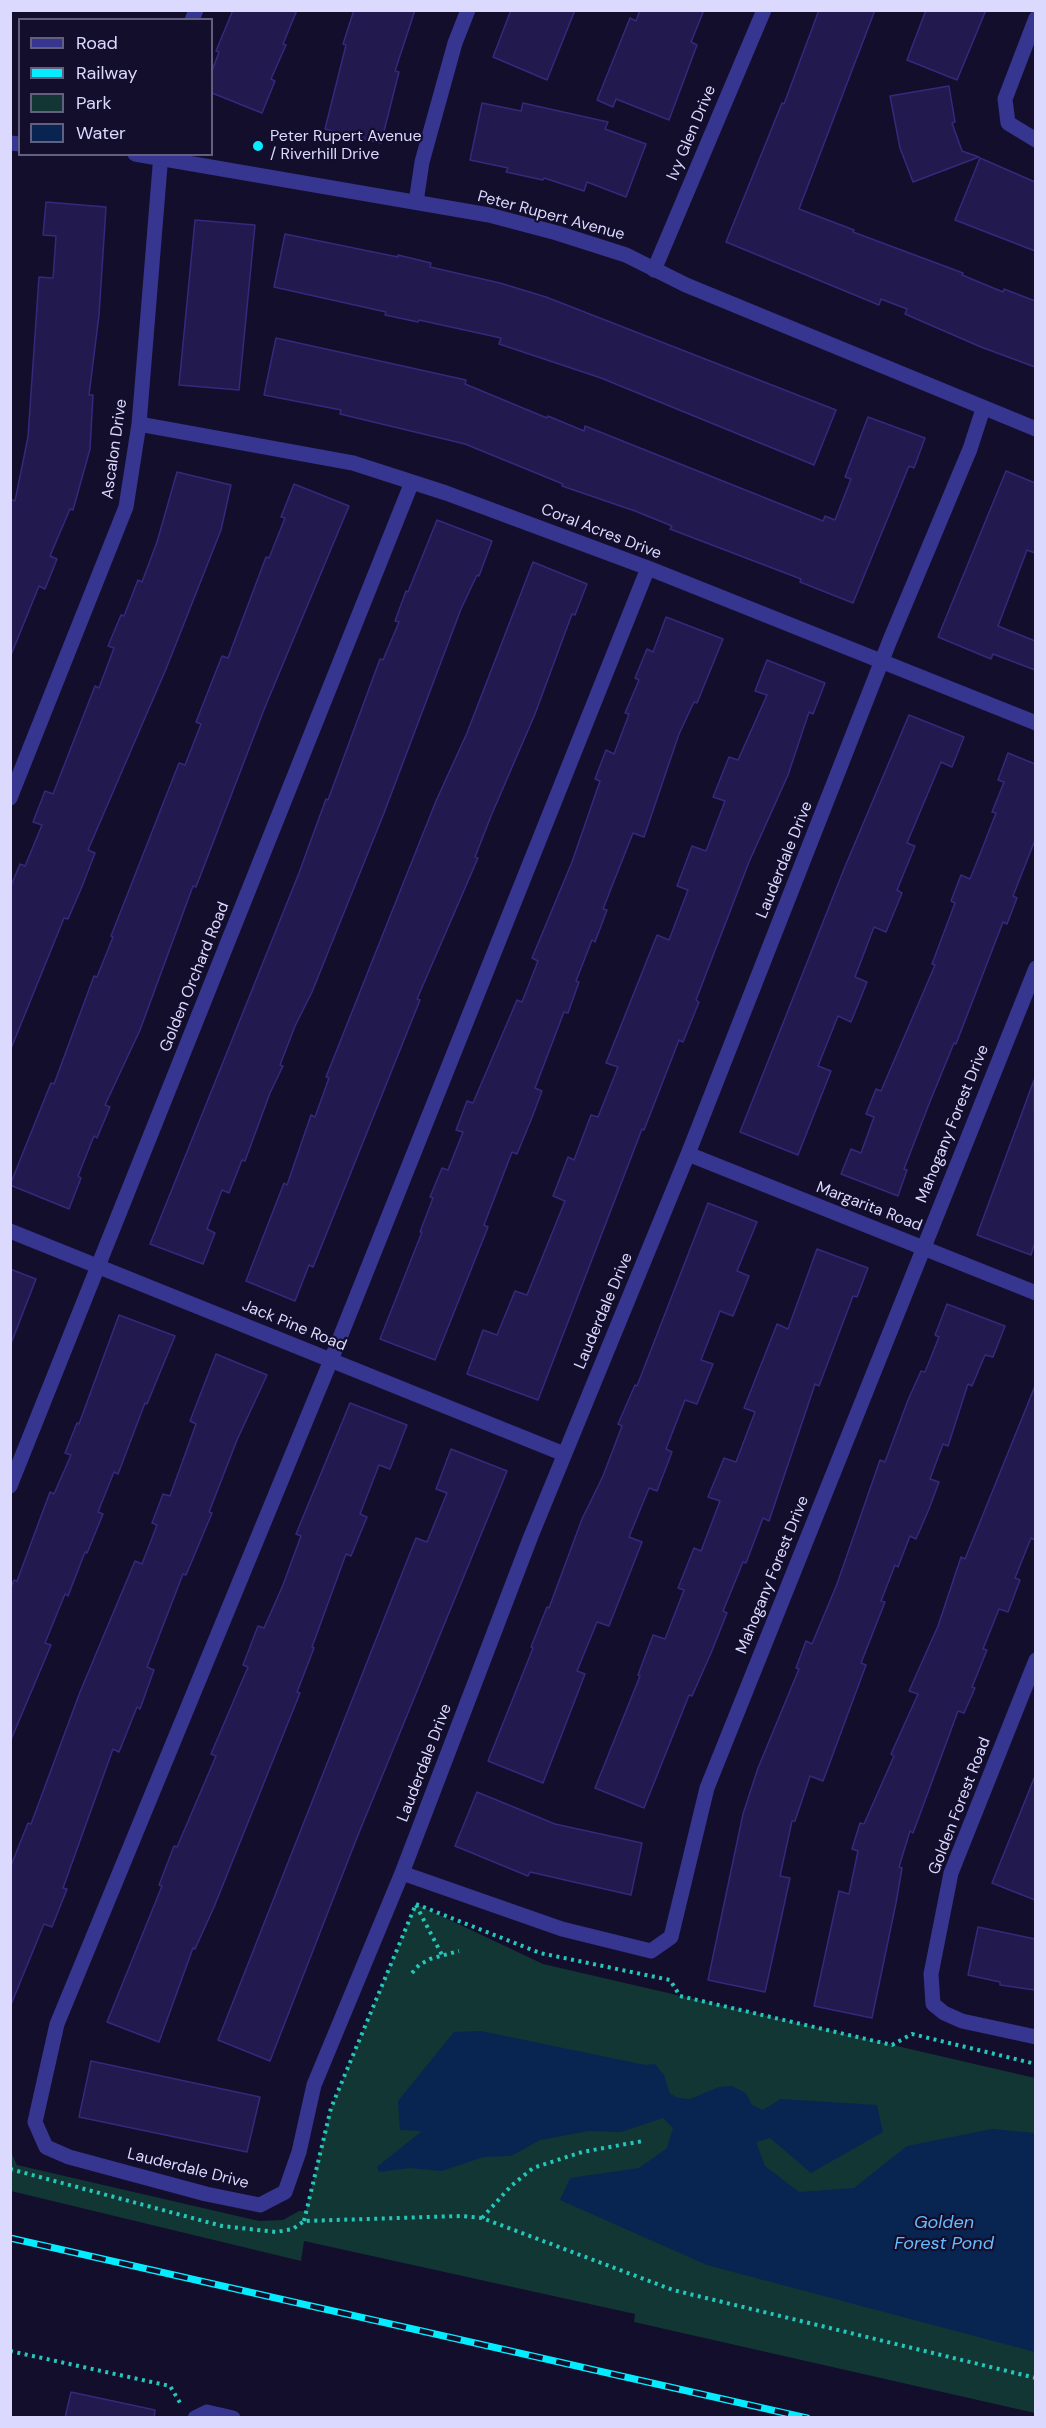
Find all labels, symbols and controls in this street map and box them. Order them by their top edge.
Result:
legend [18,18,213,156]
text: Road [76,31,118,55]
text: Railway [76,61,138,85]
street label: Ivy Glen Drive [663,83,721,183]
text: Park [76,91,112,115]
text: Water [76,121,126,145]
place label: Peter Rupert Avenue / Riverhill Drive [270,127,422,165]
marker: Peter Rupert Avenue / Riverhill Drive [251,139,265,153]
street label: Peter Rupert Avenue [475,187,627,245]
street label: Ascalon Drive [98,398,132,500]
street label: Coral Acres Drive [538,500,664,564]
street label: Lauderdale Drive [753,799,817,921]
street label: Golden Orchard Road [156,899,234,1055]
street label: Mahogany Forest Drive [912,1042,994,1206]
street label: Margarita Road [813,1178,925,1236]
street label: Lauderdale Drive [571,1250,637,1372]
street label: Jack Pine Road [239,1296,349,1356]
street label: Mahogany Forest Drive [732,1493,814,1657]
street label: Lauderdale Drive [394,1701,456,1825]
street label: Golden Forest Road [925,1735,995,1877]
street label: Lauderdale Drive [125,2145,251,2193]
water label: Golden Forest Pond [894,2212,994,2254]

